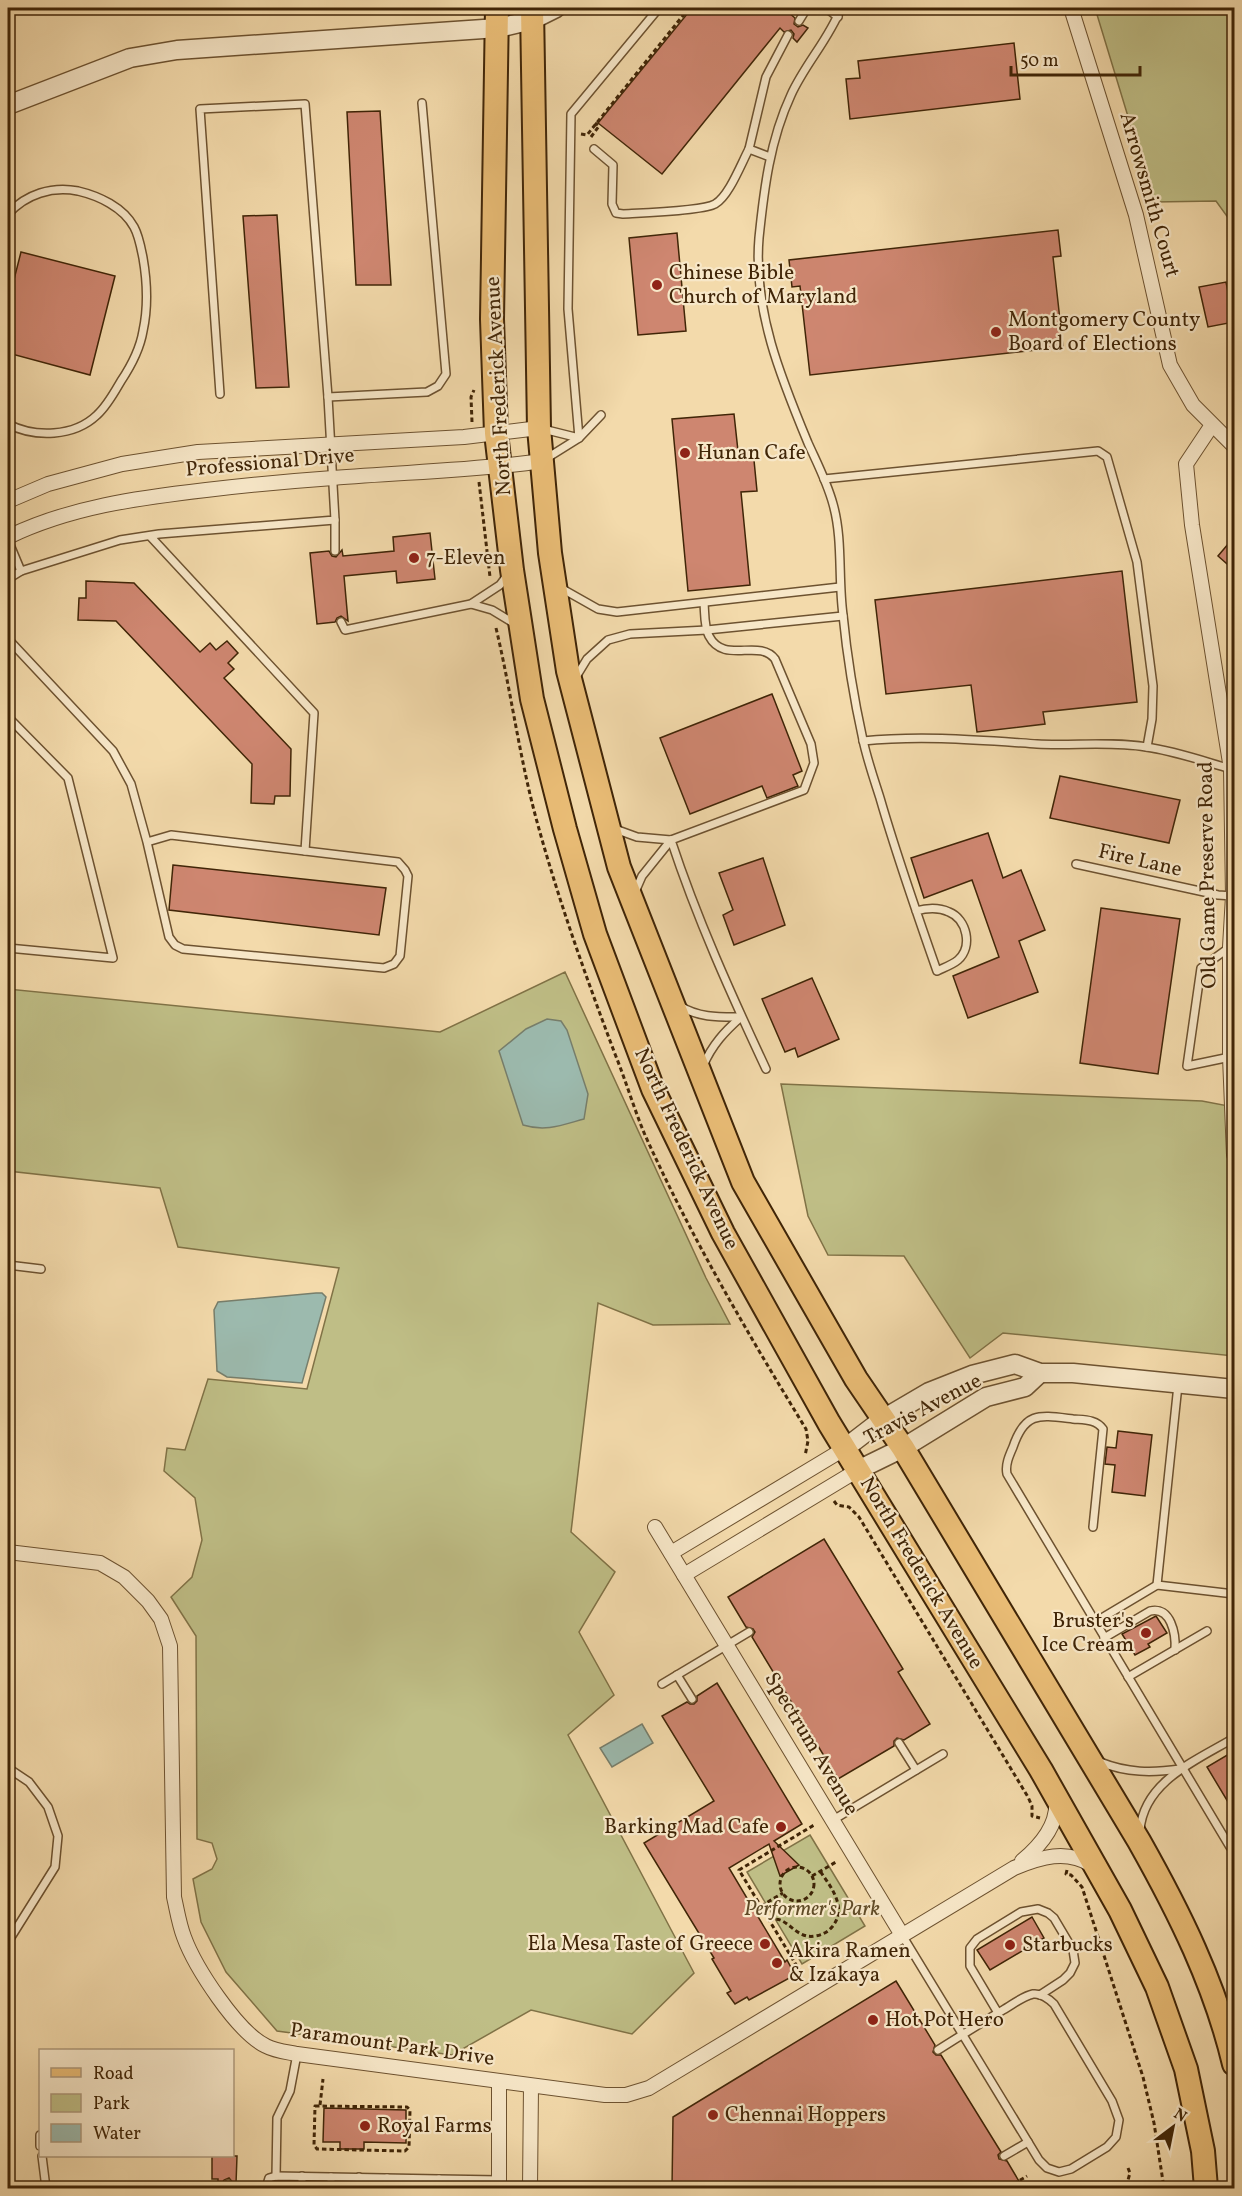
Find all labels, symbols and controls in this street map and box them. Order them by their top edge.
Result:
scale bar [1011,39,1140,77]
text: 50 m [1020,49,1059,74]
street label: Arrowsmith Court [1112,109,1186,281]
place label: Chinese Bible Church of Maryland [669,259,857,312]
street label: North Frederick Avenue [479,276,519,496]
marker: Chinese Bible Church of Maryland [650,278,664,292]
place label: Montgomery County Board of Elections [1008,306,1201,359]
marker: Montgomery County Board of Elections [989,325,1003,339]
place label: Hunan Cafe [697,439,806,468]
street label: Professional Drive [184,441,356,485]
marker: Hunan Cafe [678,446,692,460]
place label: 7-Eleven [426,544,506,573]
marker: 7-Eleven [407,551,421,565]
street label: Old Game Preserve Road [1192,761,1224,989]
street label: Fire Lane [1095,837,1185,885]
street label: North Frederick Avenue [626,1043,746,1255]
street label: Travis Avenue [859,1367,987,1453]
street label: North Frederick Avenue [852,1471,990,1675]
place label: Bruster's Ice Cream [1042,1607,1134,1660]
marker: Bruster's Ice Cream [1139,1626,1153,1640]
street label: Spectrum Avenue [757,1667,865,1821]
place label: Barking Mad Cafe [604,1813,769,1842]
marker: Barking Mad Cafe [774,1820,788,1834]
park label: Performer's Park [744,1895,880,1924]
place label: Ela Mesa Taste of Greece [528,1930,753,1959]
place label: Starbucks [1022,1931,1113,1960]
marker: Ela Mesa Taste of Greece [758,1937,772,1951]
place label: Akira Ramen & Izakaya [789,1937,911,1990]
marker: Starbucks [1003,1938,1017,1952]
marker: Akira Ramen & Izakaya [770,1956,784,1970]
place label: Hot Pot Hero [885,2006,1004,2035]
marker: Hot Pot Hero [866,2013,880,2027]
street label: Paramount Park Drive [288,2016,496,2074]
legend [39,2049,234,2157]
text: Road [93,2062,134,2087]
text: Park [93,2092,130,2117]
north arrow [1143,2097,1203,2157]
place label: Chennai Hoppers [725,2101,886,2130]
text: N [1169,2104,1191,2129]
marker: Chennai Hoppers [706,2108,720,2122]
place label: Royal Farms [377,2112,492,2141]
marker: Royal Farms [358,2119,372,2133]
text: Water [93,2122,141,2147]

